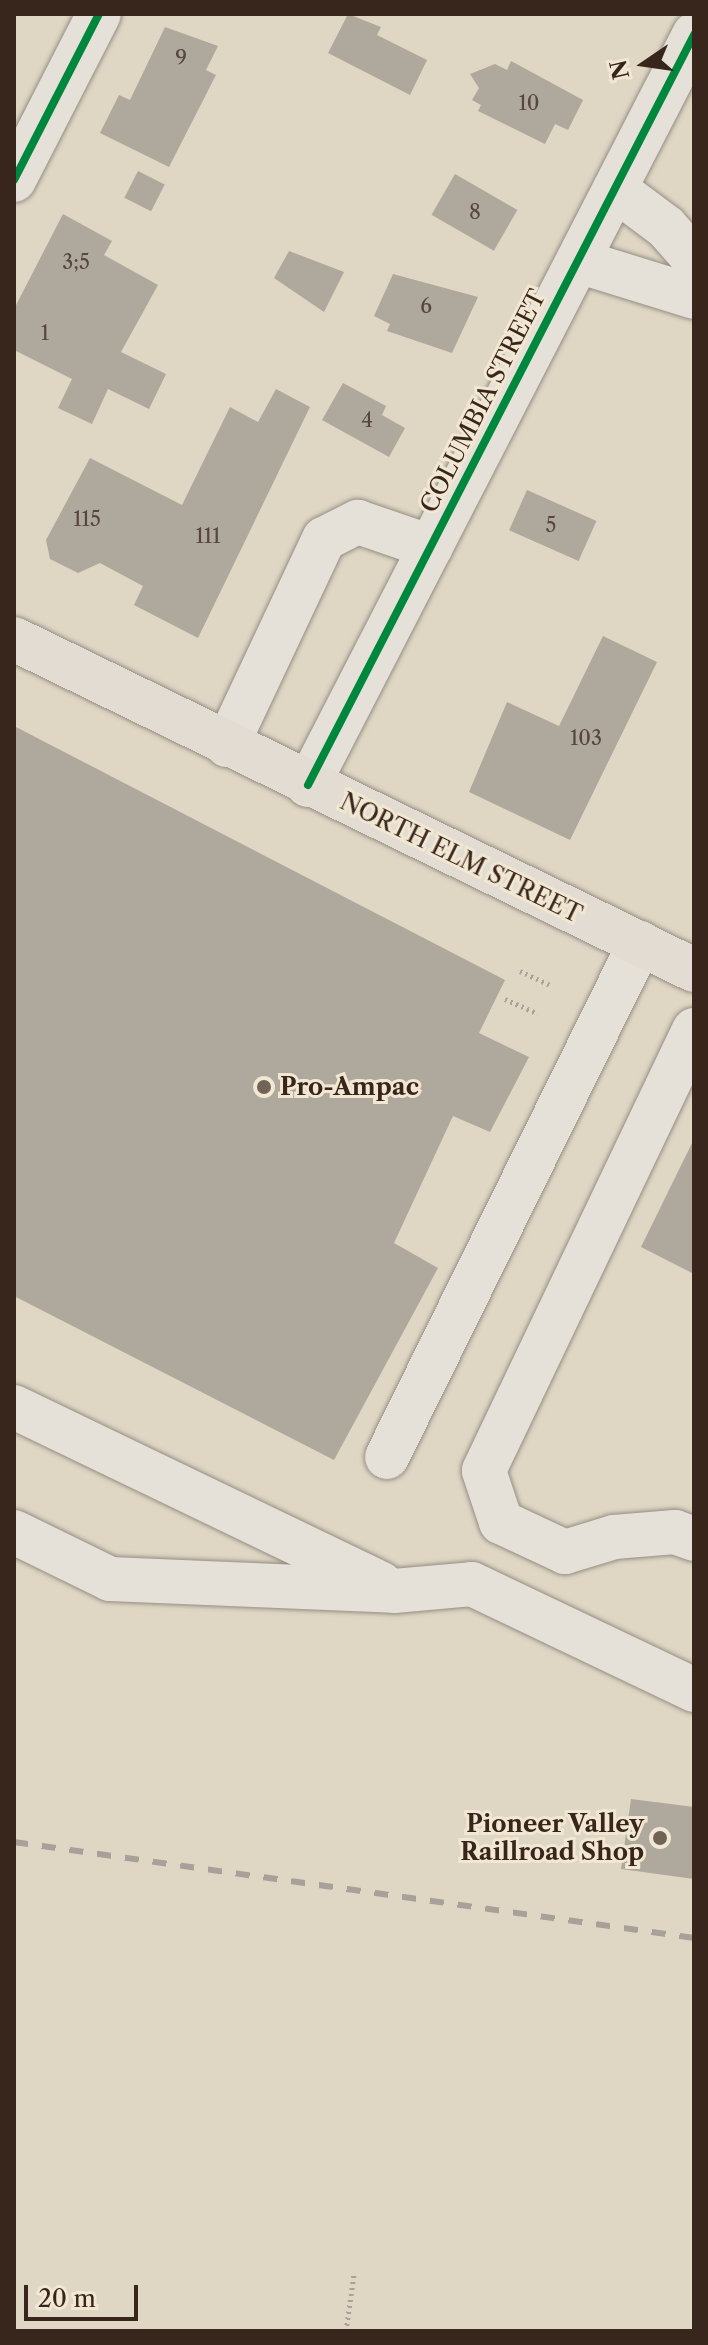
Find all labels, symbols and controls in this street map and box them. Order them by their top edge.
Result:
north arrow [604,24,684,104]
house number: 9 [175,46,187,70]
text: N [605,57,635,82]
house number: 10 [518,91,540,115]
house number: 8 [469,200,481,224]
house number: 3;5 [62,250,90,274]
street label: COLUMBIA STREET [414,284,552,518]
house number: 6 [420,294,432,318]
house number: 1 [41,321,49,345]
house number: 4 [361,408,373,432]
house number: 115 [73,507,101,531]
house number: 5 [546,513,556,537]
house number: 111 [195,524,221,548]
house number: 103 [570,726,602,750]
street label: NORTH ELM STREET [336,787,586,929]
place label: Pro-Ampac [280,1073,419,1101]
marker: Pro-Ampac [255,1078,273,1096]
place label: Pioneer Valley Raillroad Shop [460,1810,644,1866]
marker: Pioneer Valley Raillroad Shop [651,1829,669,1847]
scale bar [28,2269,142,2319]
text: 20 m [38,2284,96,2313]

